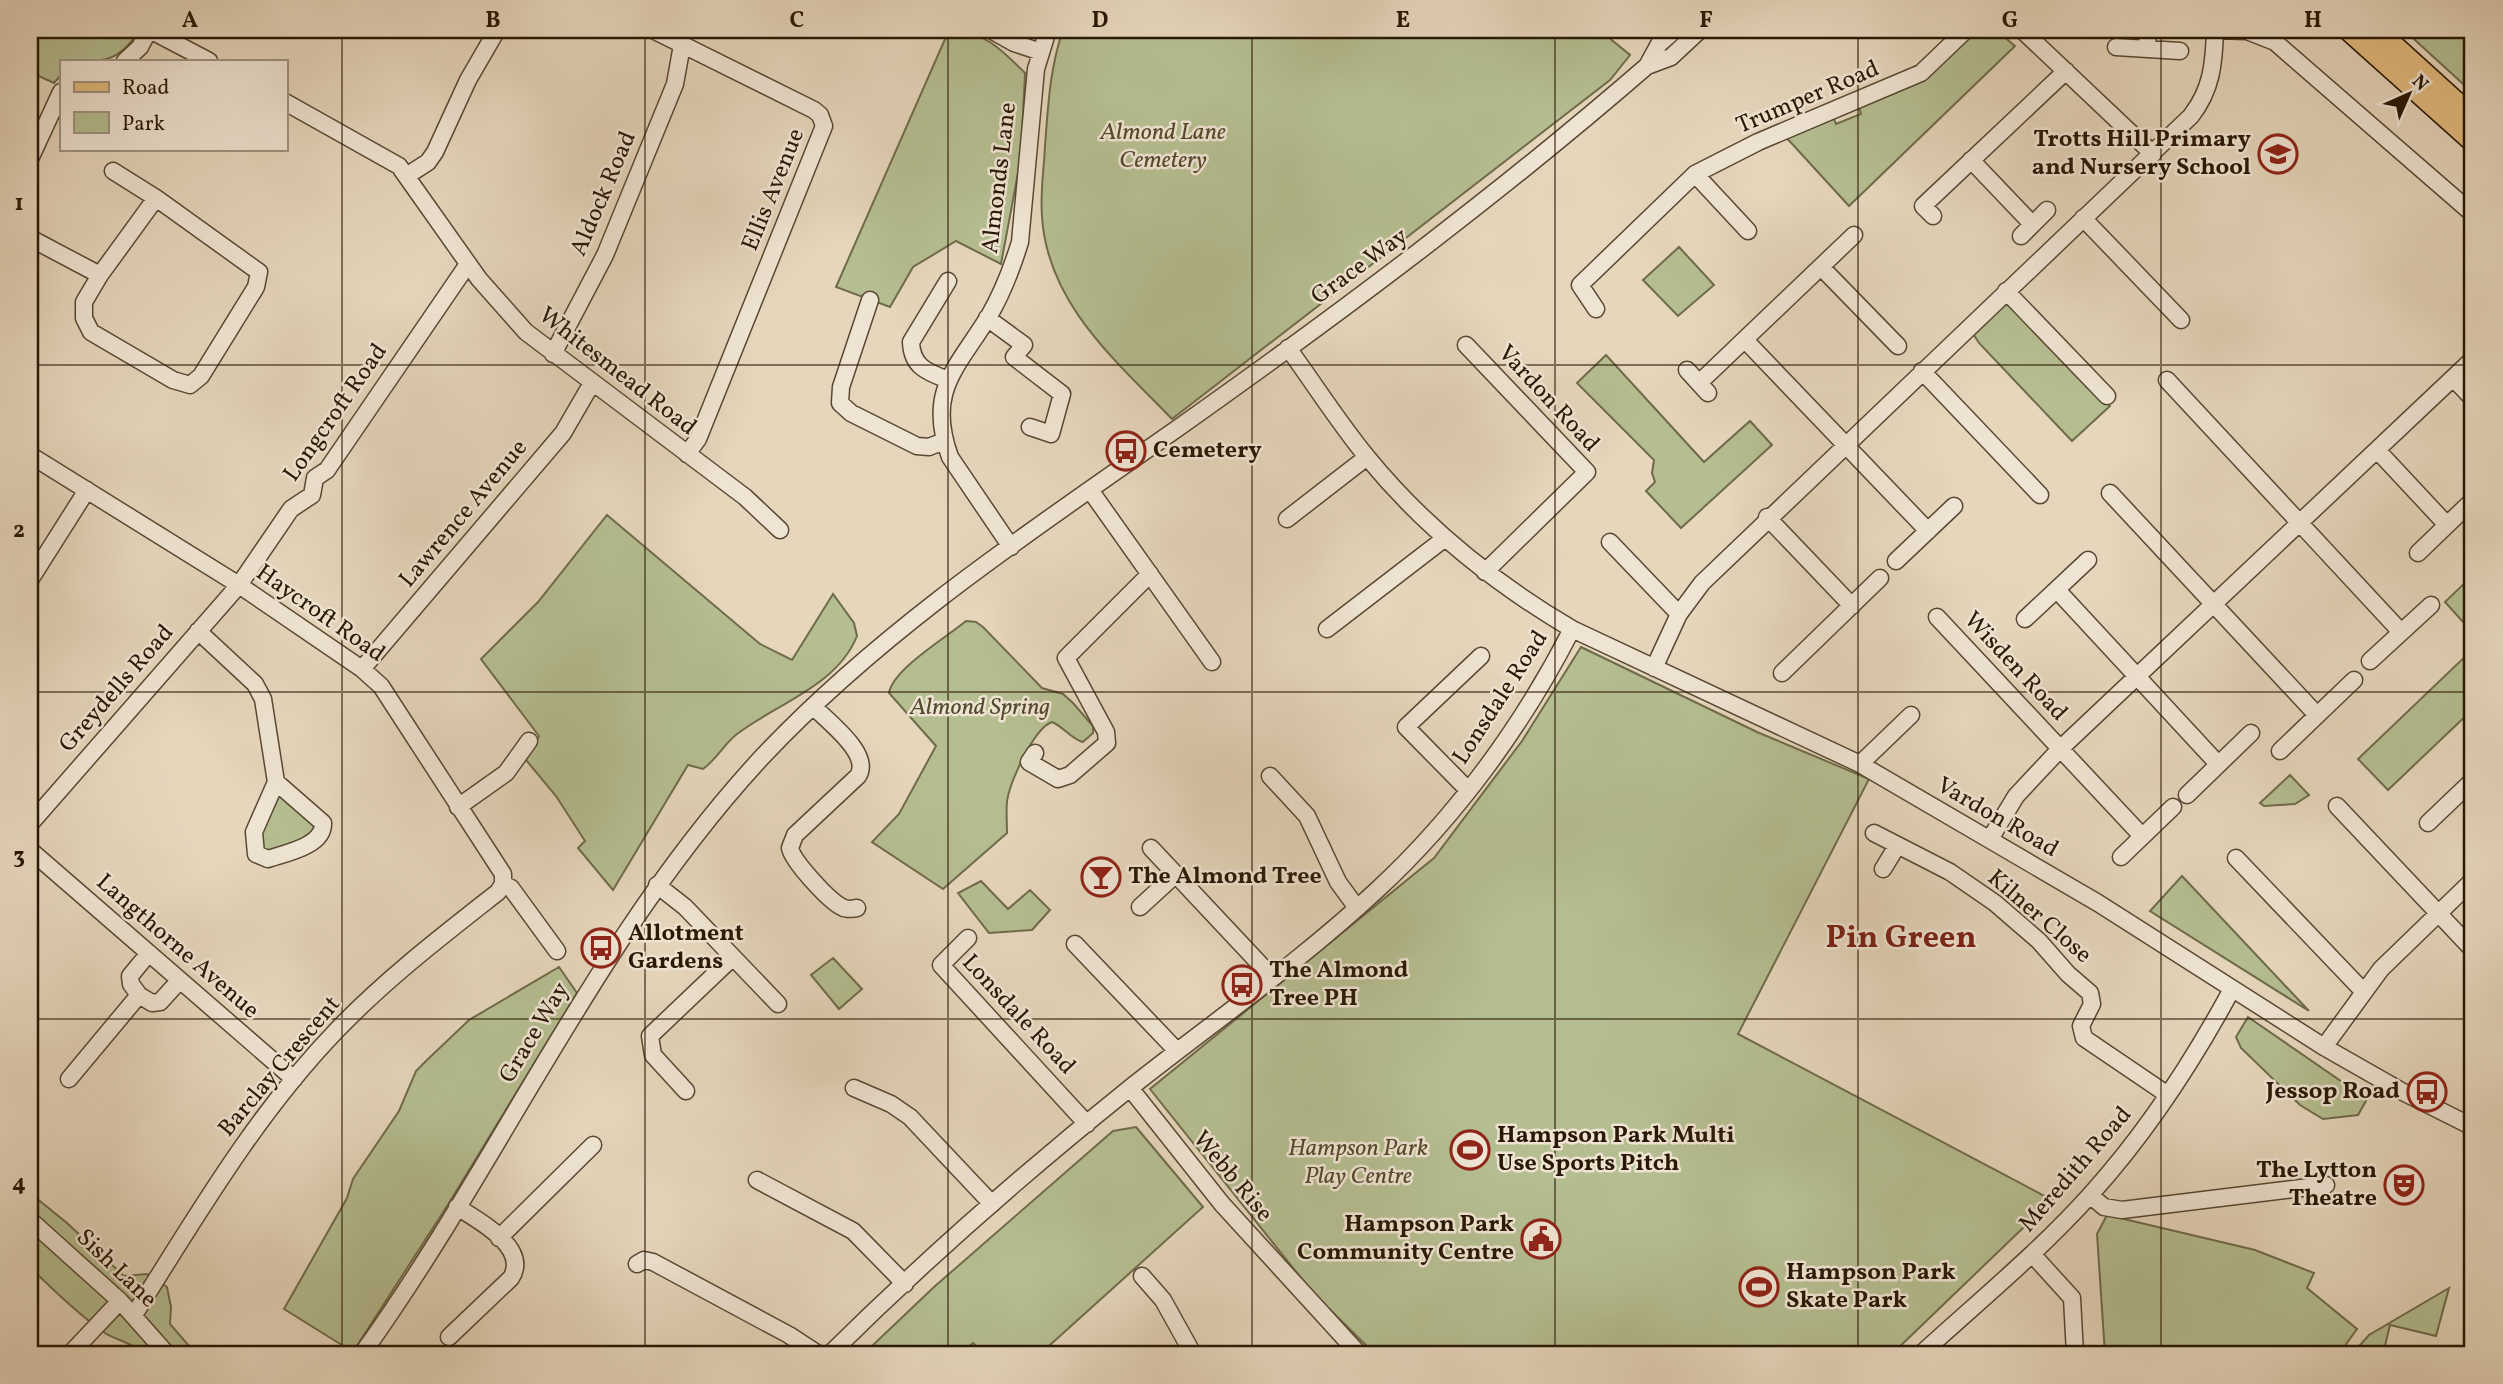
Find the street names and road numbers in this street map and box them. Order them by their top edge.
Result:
street label: Trumper Road [1731,53,1885,143]
street label: Almonds Lane [974,100,1026,256]
street label: Ellis Avenue [734,124,814,256]
street label: Aldock Road [562,126,646,262]
street label: Grace Way [1305,220,1415,314]
street label: Whitesmead Road [531,299,703,445]
street label: Longcroft Road [276,337,396,489]
street label: Vardon Road [1489,338,1607,460]
street label: Lawrence Avenue [392,432,536,596]
street label: Haycroft Road [248,557,392,671]
street label: Wisden Road [1955,605,2075,729]
street label: Greydells Road [52,617,182,761]
street label: Lonsdale Road [1445,624,1557,772]
street label: Vardon Road [1930,769,2064,867]
street label: Kilner Close [1979,862,2099,972]
street label: Langthorne Avenue [88,866,266,1028]
street label: Lonsdale Road [953,947,1083,1083]
street label: Grace Way [491,976,579,1090]
street label: Barclay Crescent [211,989,349,1145]
street label: Meredith Road [2012,1100,2140,1240]
street label: Webb Rise [1184,1124,1280,1230]
street label: Sish Lane [68,1222,164,1316]

